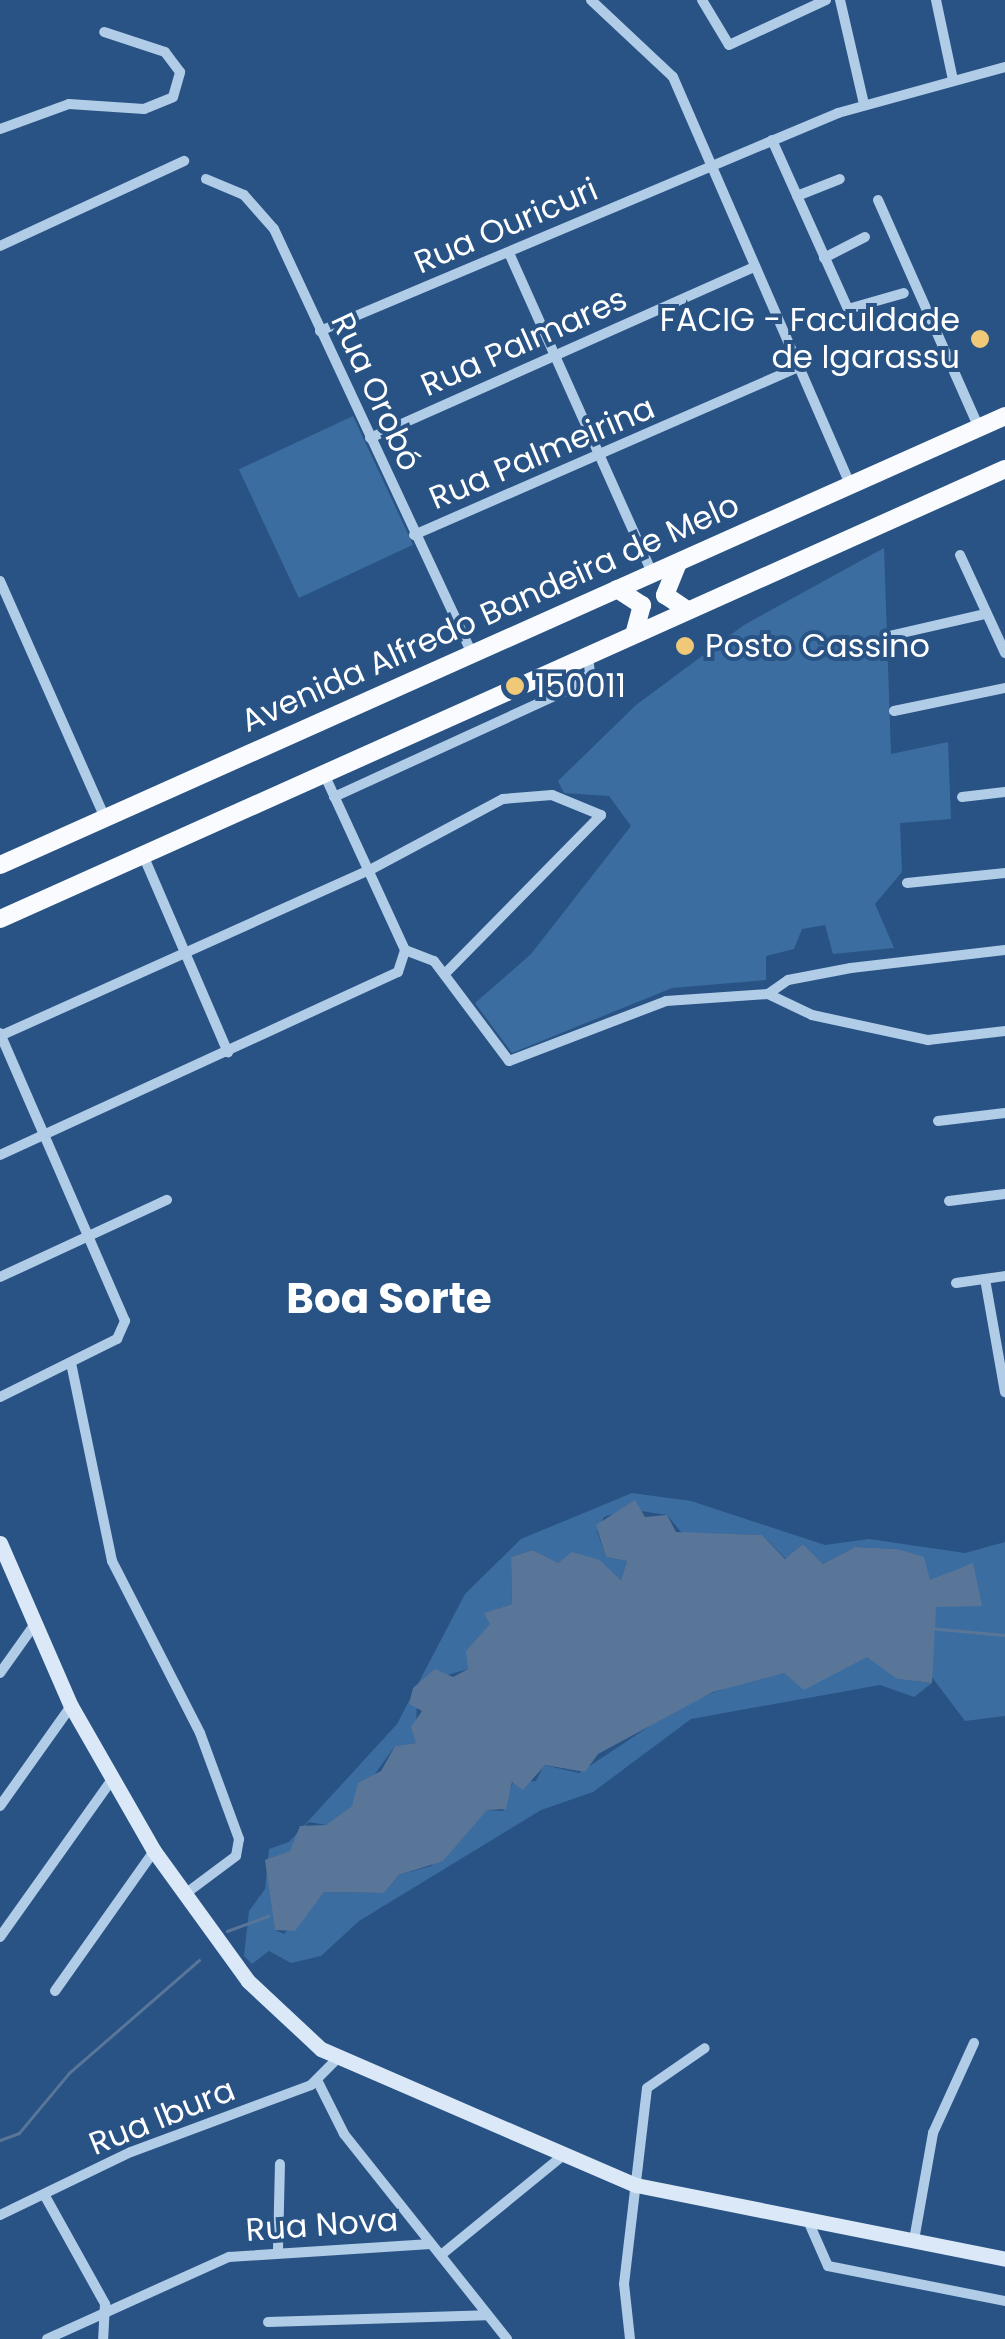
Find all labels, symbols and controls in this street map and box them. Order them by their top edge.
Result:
street label: Rua Ouricuri [409,170,603,282]
street label: Rua Palmares [415,279,633,405]
place label: FACIG - Faculdade de Igarassu [660,302,960,377]
street label: Rua Orobó [323,307,429,477]
marker: FACIG - Faculdade de Igarassu [969,328,991,350]
street label: Rua Palmeirina [424,388,660,518]
street label: Avenida Alfredo Bandeira de Melo [235,485,745,741]
place label: Posto Cassino [705,627,930,665]
marker: Posto Cassino [674,635,696,657]
place label: 150011 [535,667,626,705]
marker: 150011 [504,675,526,697]
district label: Boa Sorte [286,1274,492,1324]
street label: Rua Ibura [84,2070,240,2164]
street label: Rua Nova [245,2201,399,2249]

